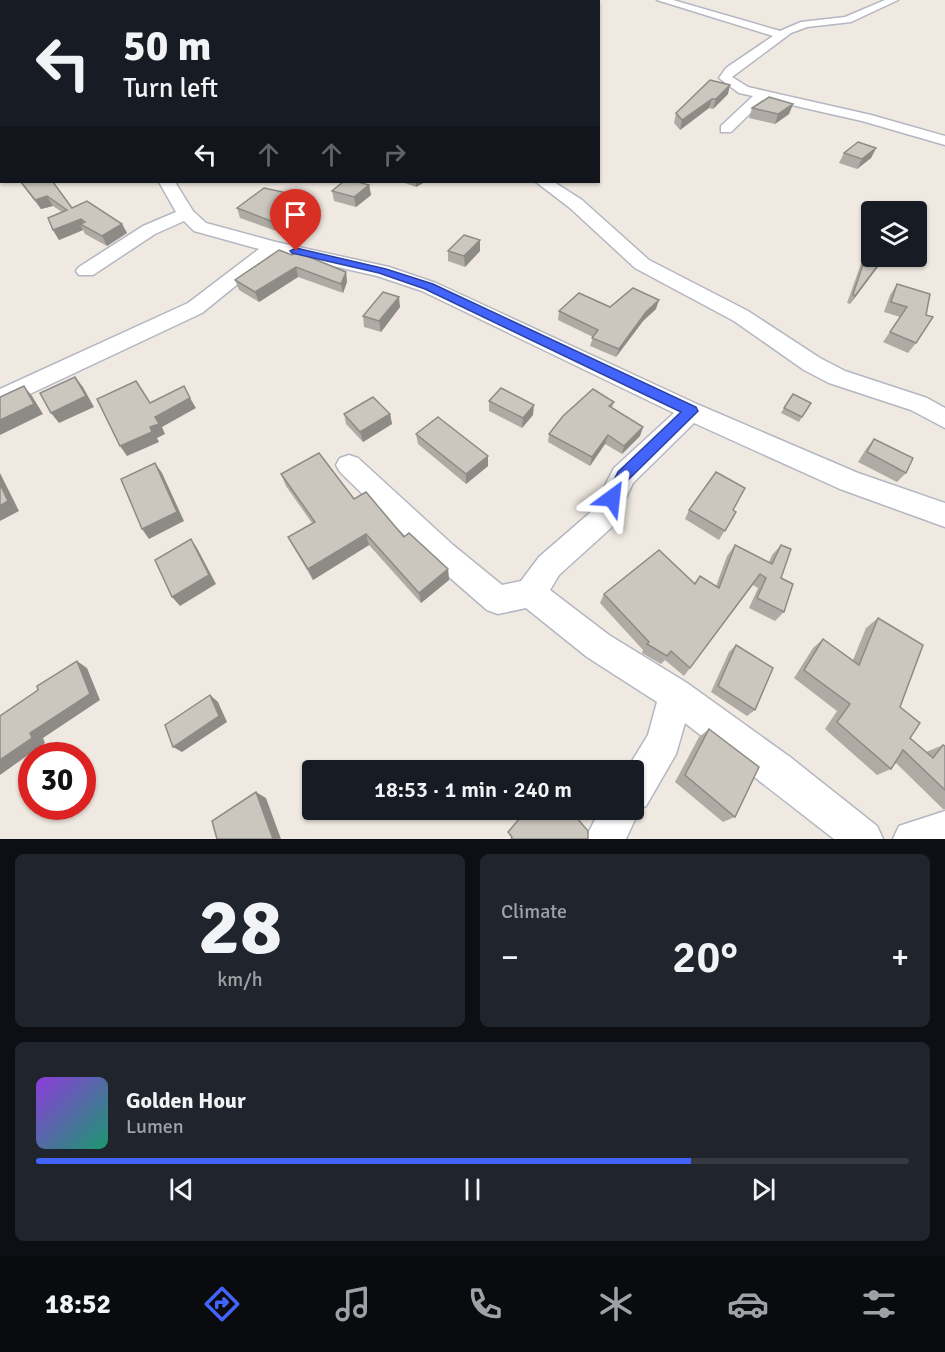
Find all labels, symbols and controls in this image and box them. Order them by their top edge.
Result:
text: 50 m [123,21,212,72]
icon: left [24,24,102,102]
text: Turn left [123,72,218,105]
icon: left [189,138,222,171]
icon: ahead [252,138,285,171]
icon: ahead [315,138,348,171]
icon: right [378,138,411,171]
pin [270,189,321,251]
icon: arrive [279,198,312,231]
map controls [861,201,927,267]
button: layers [861,201,927,267]
position arrow [580,466,644,530]
speed limit sign: 30 [18,742,96,820]
text: 18:53 · 1 min · 240 m [374,776,572,803]
text: 28 [198,880,282,976]
text: Climate [501,899,567,924]
text: 20° [672,930,738,985]
text: − [501,937,519,978]
text: + [891,937,909,978]
text: km/h [217,967,263,992]
text: Golden Hour [126,1087,246,1114]
text: Lumen [126,1114,184,1139]
icon: previous [165,1173,198,1206]
icon: pause [456,1173,489,1206]
icon: next [747,1173,780,1206]
icon: directions [201,1283,243,1325]
icon: music [332,1283,374,1325]
icon: phone [464,1283,506,1325]
icon: climate [595,1283,637,1325]
icon: car [727,1283,769,1325]
icon: filters [858,1283,900,1325]
text: 18:52 [45,1288,111,1321]

